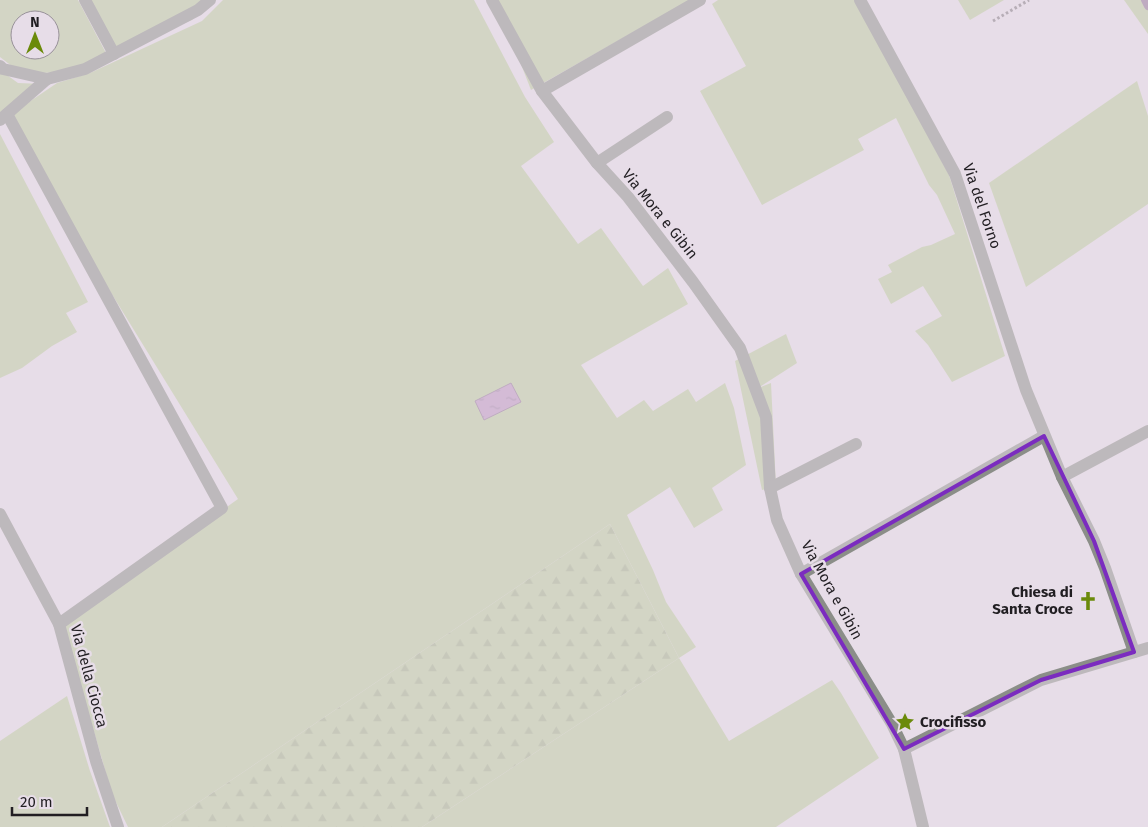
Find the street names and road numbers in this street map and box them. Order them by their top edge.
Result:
street label: Via del Forno [959,161,1005,251]
street label: Via Mora e Gibin [618,165,702,263]
street label: Via Mora e Gibin [797,537,867,643]
street label: Via della Ciocca [67,622,111,730]

